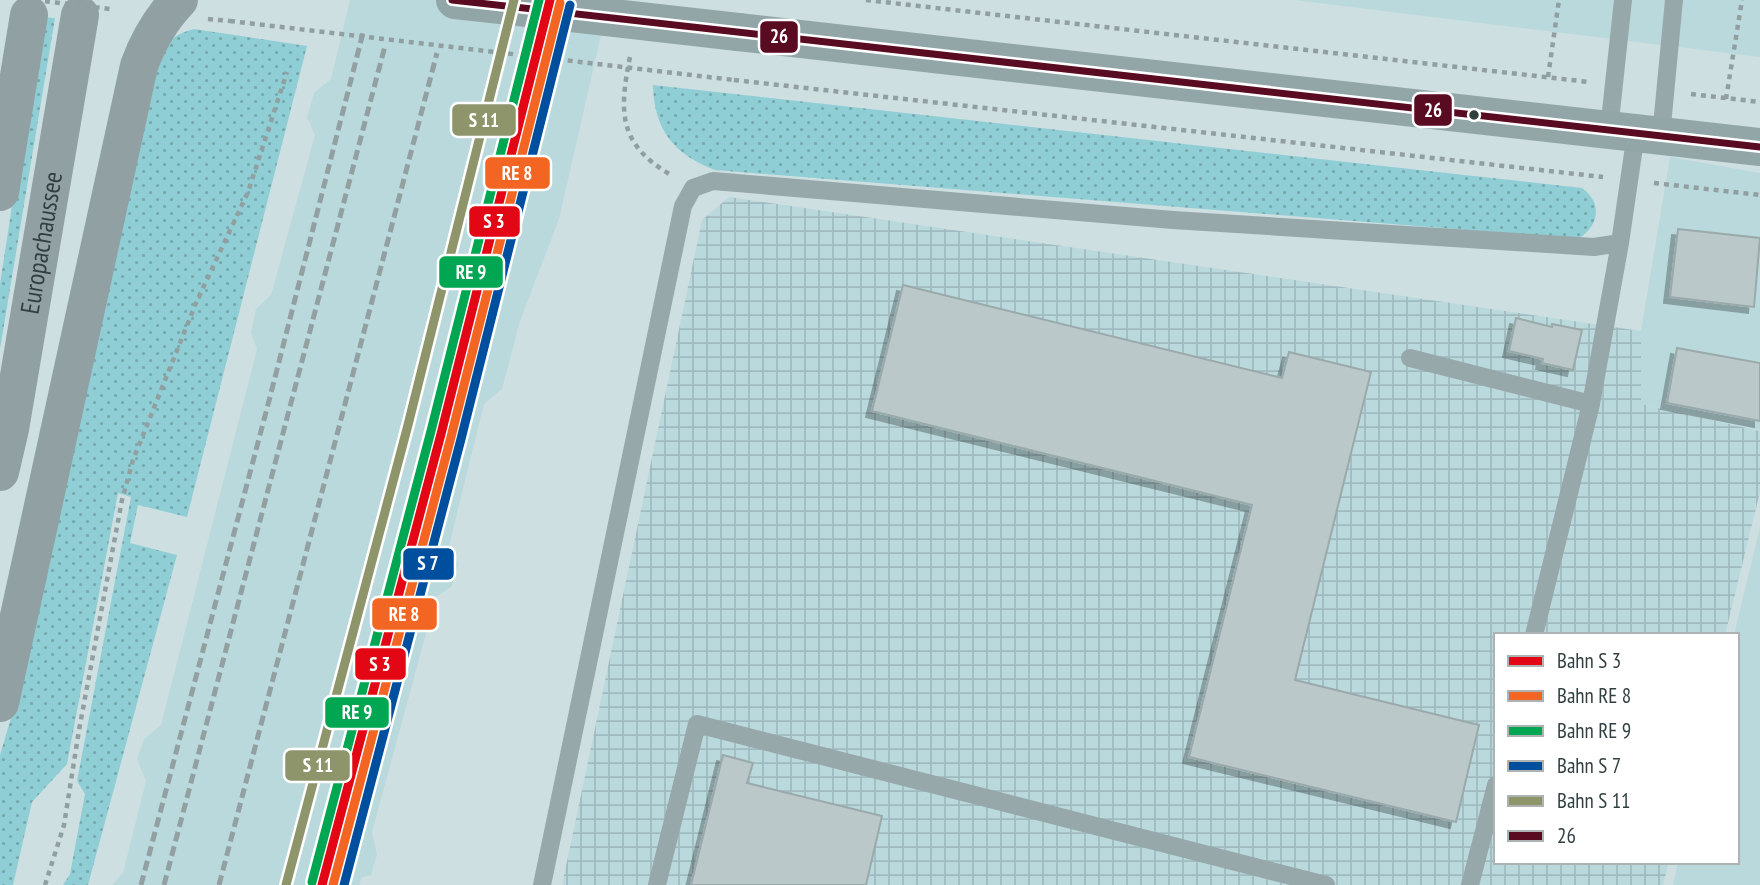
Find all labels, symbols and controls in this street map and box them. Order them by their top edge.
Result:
line badge: 26 [759,20,799,54]
text: 26 [770,24,788,48]
line badge: 26 [1413,93,1453,127]
text: 26 [1424,98,1442,122]
line badge: S 11 [451,103,517,137]
text: S 11 [469,108,499,132]
unlabelled marker [1467,108,1481,122]
line badge: RE 8 [484,156,551,190]
text: RE 8 [502,161,532,185]
street label: Europachaussee [13,169,69,316]
line badge: S 3 [468,205,521,238]
text: S 3 [483,209,505,233]
line badge: RE 9 [438,255,504,289]
text: RE 9 [456,260,486,284]
line badge: S 7 [402,547,455,581]
text: S 7 [417,551,439,575]
line badge: RE 8 [371,597,438,631]
text: RE 8 [389,602,419,626]
legend [1494,633,1739,864]
line badge: S 3 [354,647,407,681]
text: Bahn S 3 [1557,647,1621,674]
text: S 3 [369,652,391,676]
text: Bahn RE 8 [1557,682,1631,709]
line badge: RE 9 [324,696,390,729]
text: RE 9 [342,700,372,724]
text: Bahn RE 9 [1557,717,1631,744]
line badge: S 11 [284,749,351,782]
text: Bahn S 7 [1557,752,1621,779]
text: S 11 [303,753,333,777]
text: Bahn S 11 [1557,787,1631,814]
text: 26 [1557,822,1576,849]

